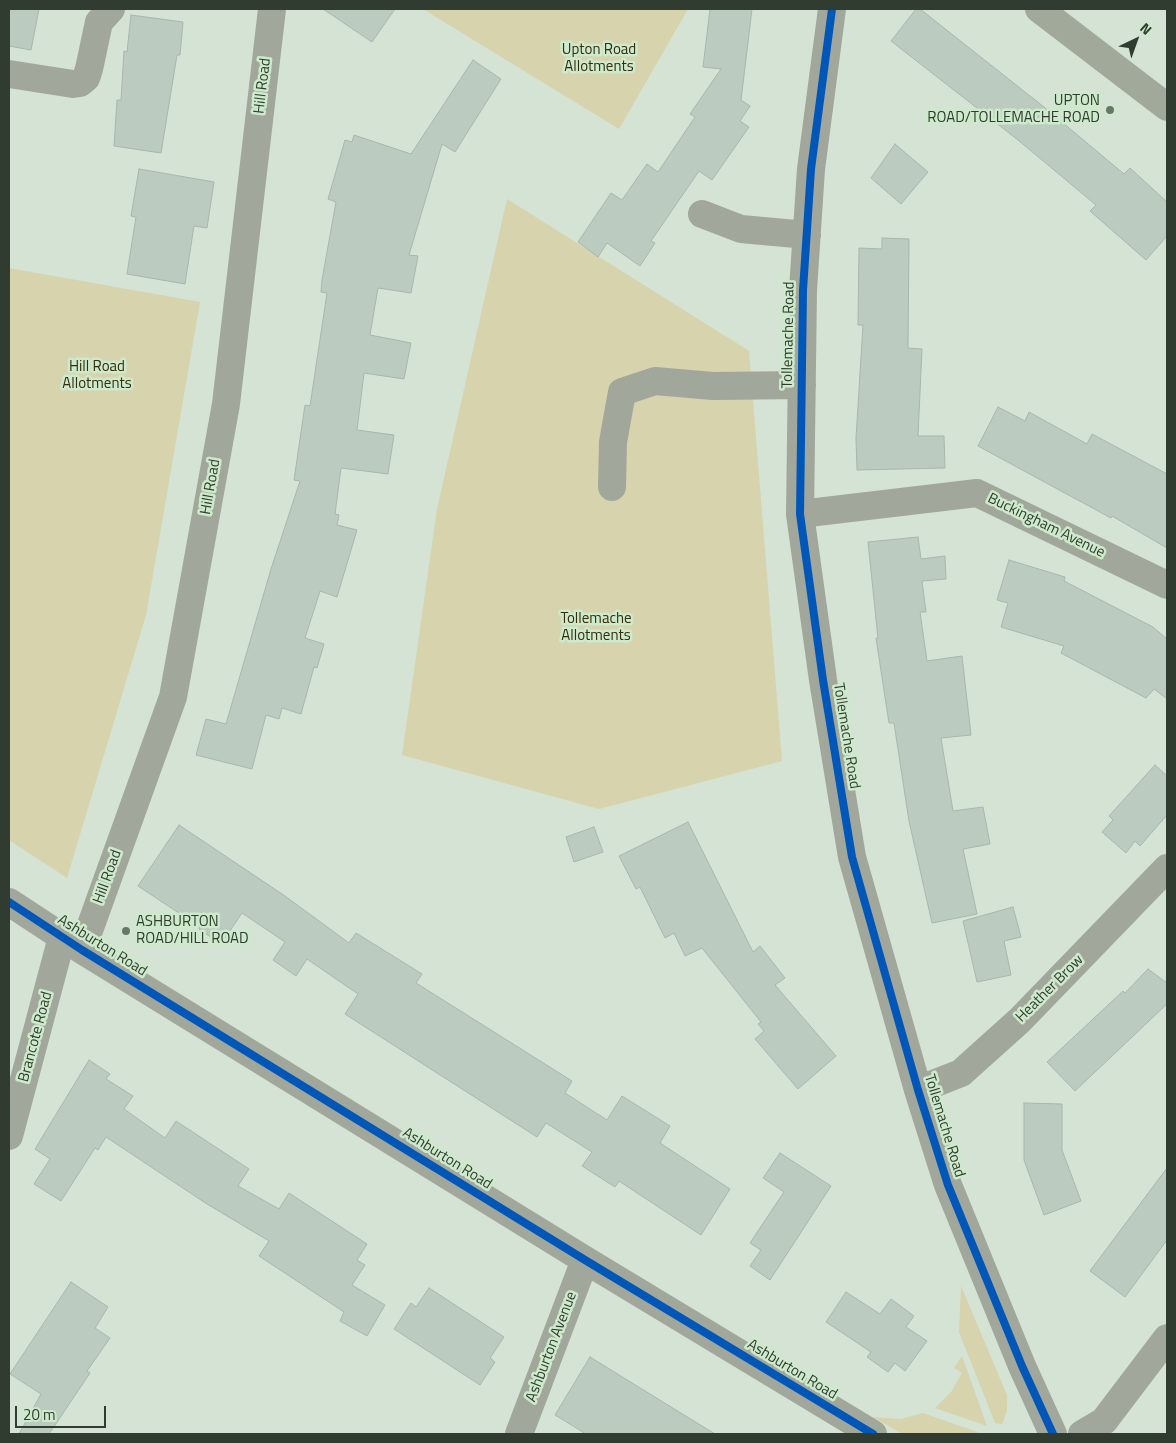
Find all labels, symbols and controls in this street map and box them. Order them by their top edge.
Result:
north arrow [1111,15,1161,65]
text: N [1136,17,1157,40]
park label: Upton Road Allotments [562,41,636,76]
street label: Hill Road [251,57,275,115]
place label: UPTON ROAD/TOLLEMACHE ROAD [927,92,1100,127]
marker: UPTON ROAD/TOLLEMACHE ROAD [1104,104,1116,116]
street label: Tollemache Road [779,281,799,389]
park label: Hill Road Allotments [62,358,132,393]
street label: Hill Road [197,458,225,516]
street label: Buckingham Avenue [984,490,1108,562]
park label: Tollemache Allotments [560,610,632,645]
street label: Tollemache Road [829,682,863,790]
street label: Hill Road [90,848,126,906]
street label: Ashburton Road [54,911,150,981]
place label: ASHBURTON ROAD/HILL ROAD [136,913,249,948]
marker: ASHBURTON ROAD/HILL ROAD [120,925,132,937]
street label: Heather Brow [1012,951,1088,1027]
street label: Brancote Road [15,990,57,1084]
street label: Tollemache Road [920,1072,968,1180]
street label: Ashburton Road [399,1124,495,1194]
street label: Ashburton Avenue [523,1289,581,1405]
street label: Ashburton Road [744,1336,840,1404]
scale bar [18,1396,109,1428]
text: 20 m [23,1403,56,1426]

